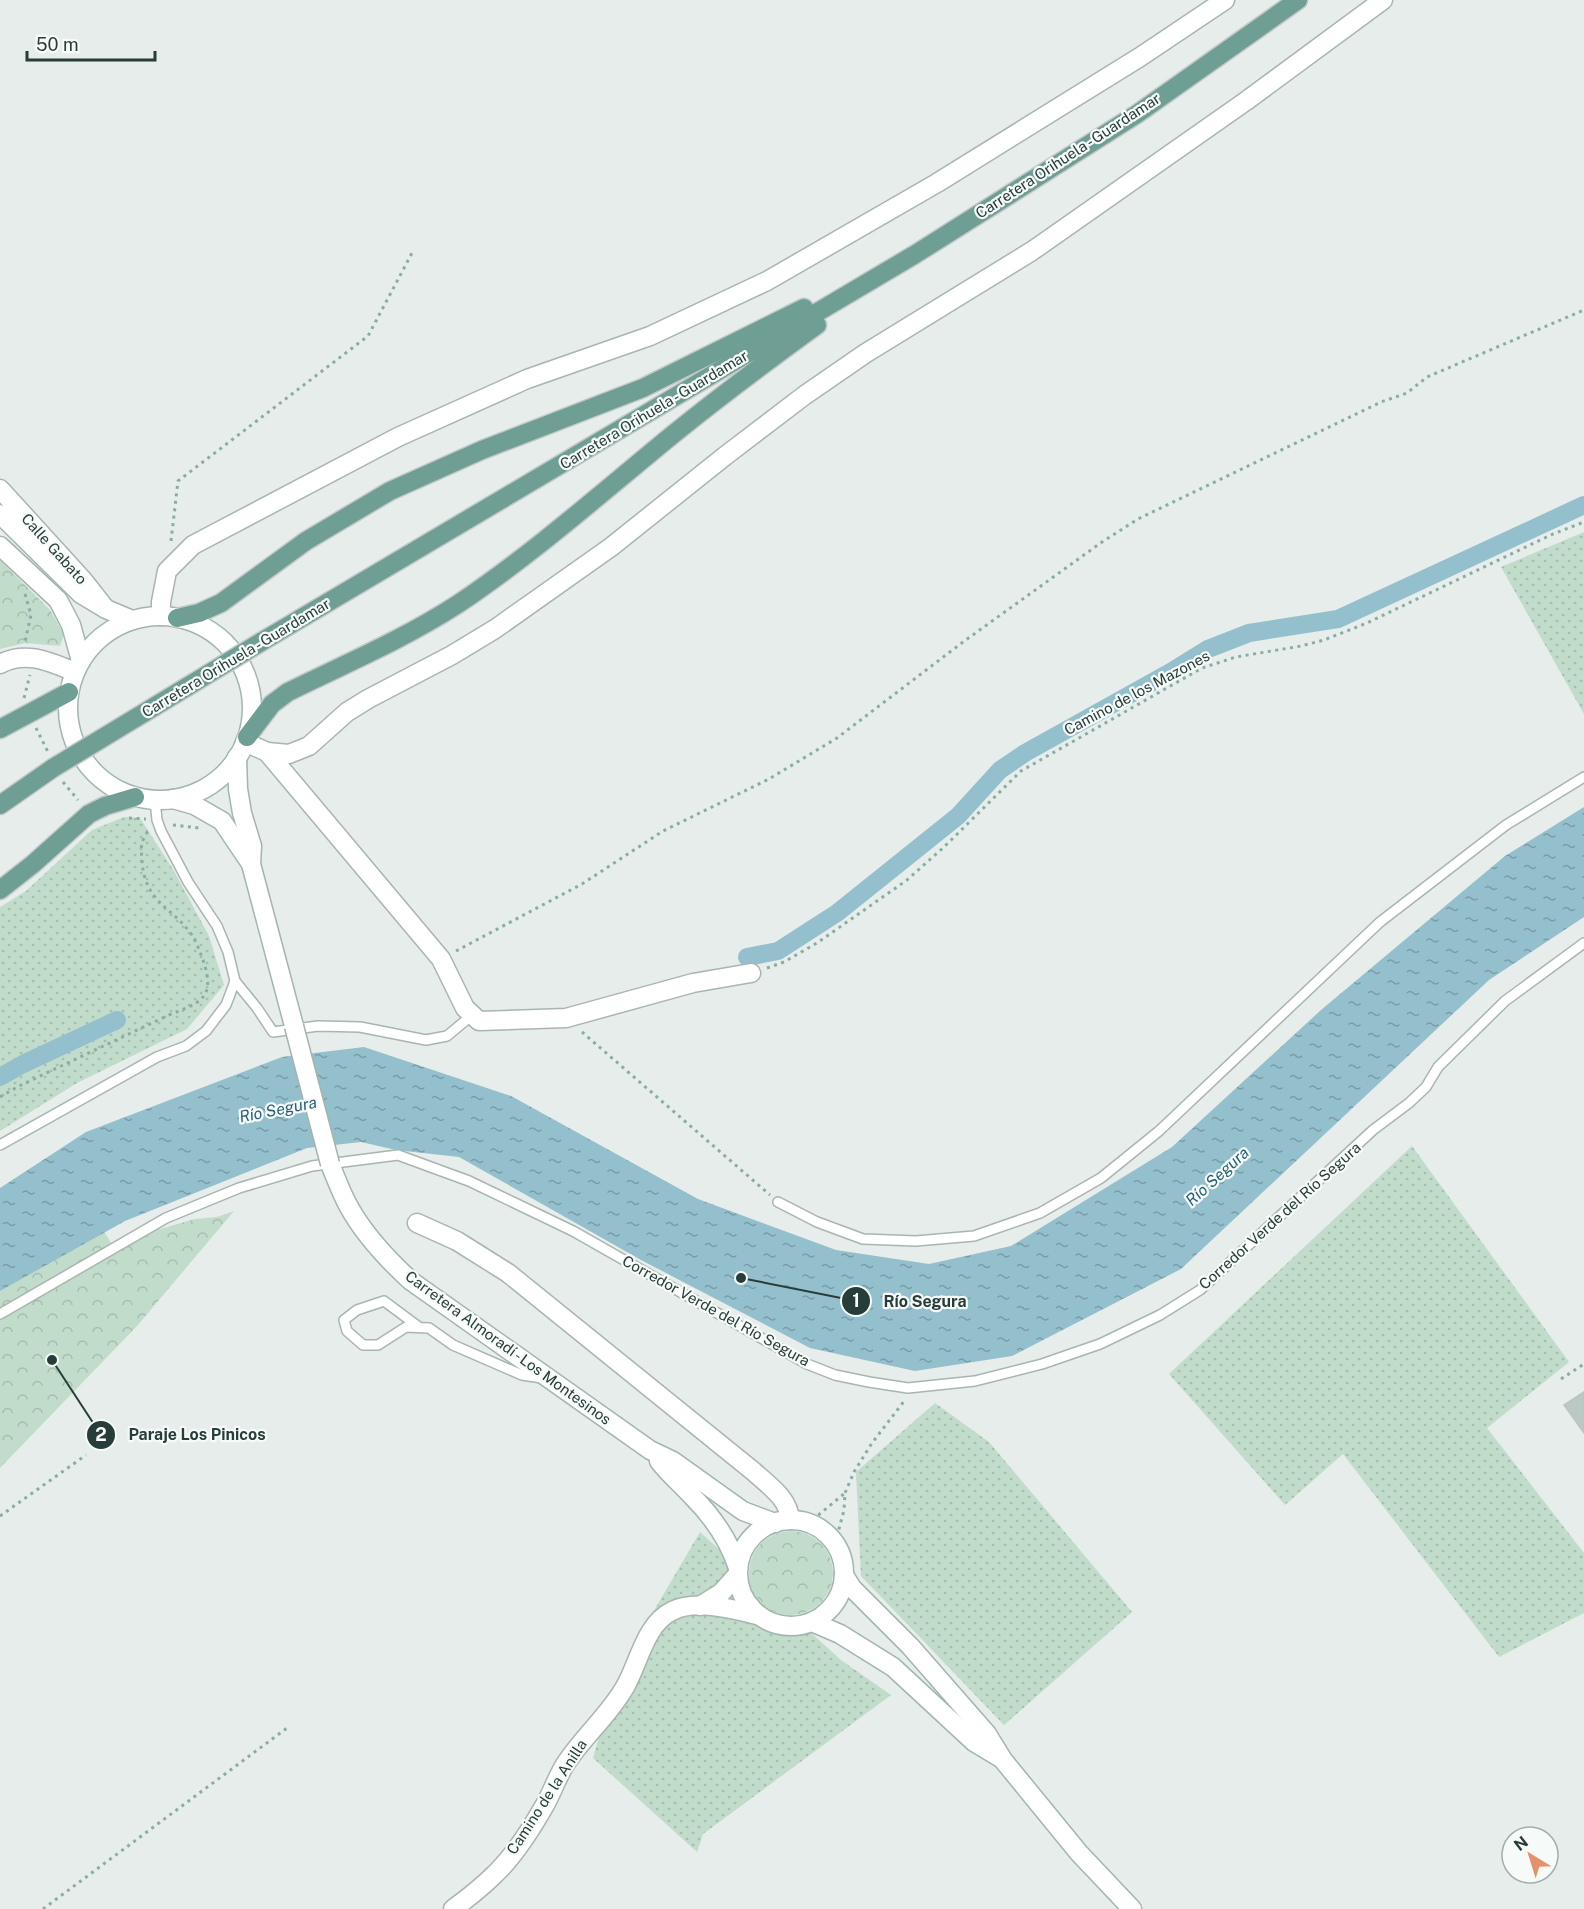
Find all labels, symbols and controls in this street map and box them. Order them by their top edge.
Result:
scale bar [27,24,154,62]
text: 50 m [36,34,79,55]
street label: Carretera Orihuela - Guardamar [972,90,1163,222]
street label: Carretera Orihuela - Guardamar [557,347,751,472]
street label: Calle Gabato [18,510,91,588]
street label: Carretera Orihuela - Guardamar [139,595,333,720]
street label: Camino de los Mazones [1061,647,1212,738]
water label: Río Segura [238,1093,318,1126]
street label: Corredor Verde del Río Segura [1195,1139,1364,1293]
water label: Río Segura [1182,1143,1253,1210]
street label: Corredor Verde del Río Segura [620,1252,813,1369]
street label: Carretera Almoradí - Los Montesinos [402,1267,614,1428]
callout: Río Segura [841,1284,978,1318]
text: 1 [852,1290,860,1311]
text: Río Segura [883,1292,967,1311]
callout: Paraje Los Pinicos [86,1418,278,1452]
text: 2 [95,1424,107,1445]
text: Paraje Los Pinicos [128,1425,266,1444]
street label: Camino de la Anilla [503,1736,590,1857]
north arrow [1500,1825,1560,1885]
text: N [1510,1832,1532,1855]

